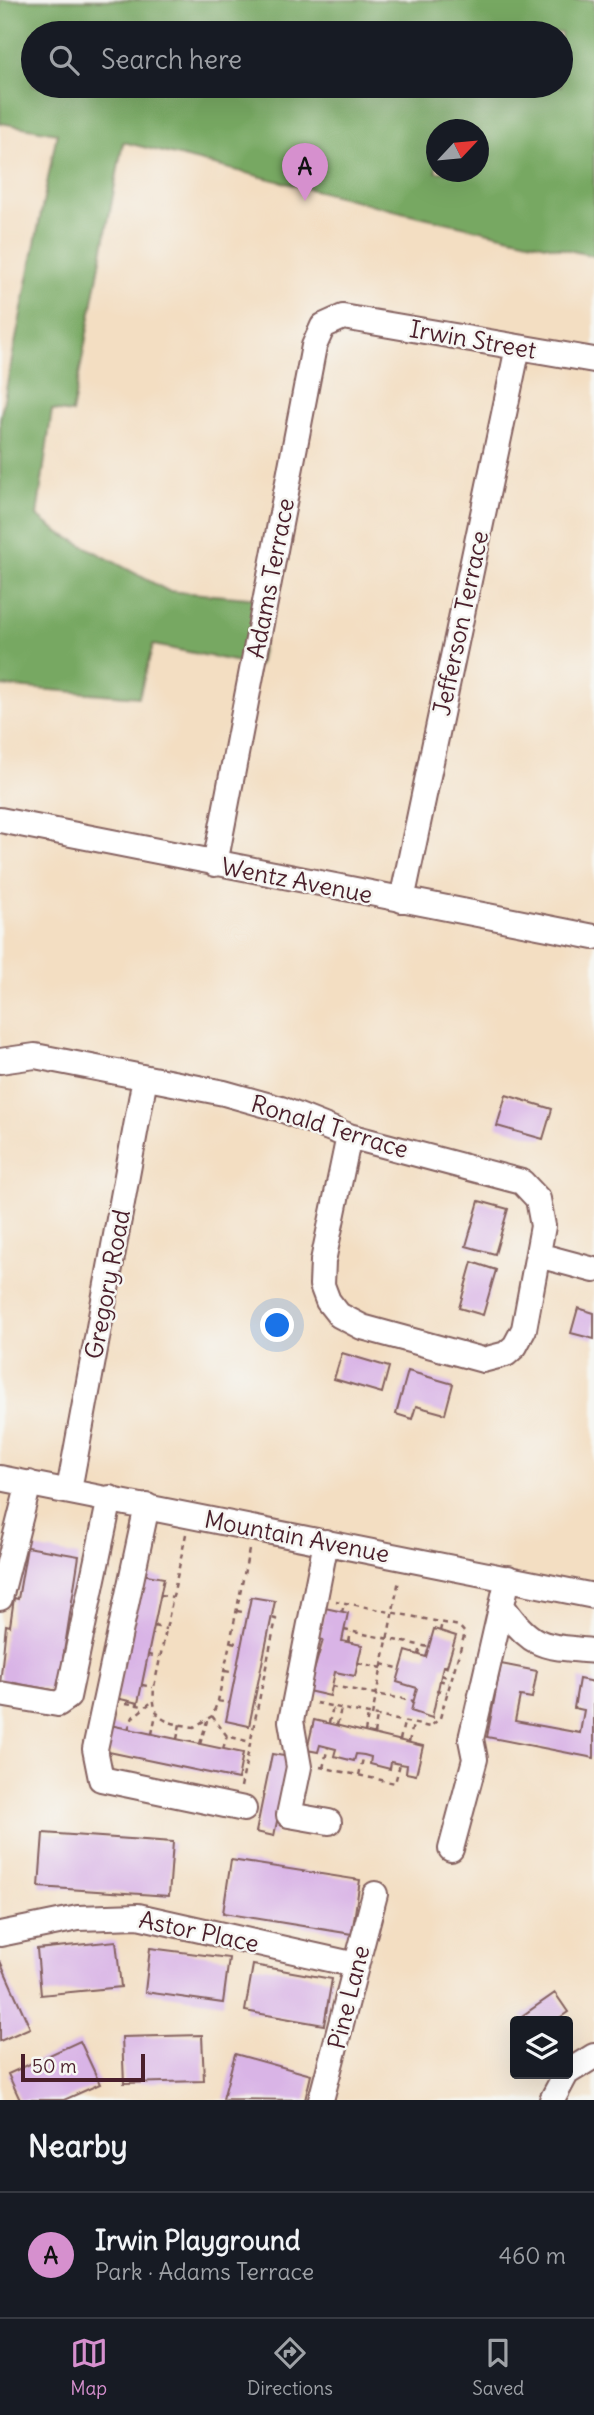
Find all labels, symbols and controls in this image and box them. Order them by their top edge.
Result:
search box [21,21,573,98]
icon: search [45,41,83,79]
text: Search here [101,43,242,76]
north arrow [426,119,489,182]
pin: A [282,143,328,201]
street label: Irwin Street [407,313,539,365]
street label: Adams Terrace [240,495,300,661]
street label: Jefferson Terrace [426,528,494,718]
street label: Wentz Avenue [219,851,375,909]
street label: Ronald Terrace [248,1088,412,1164]
street label: Gregory Road [78,1207,136,1361]
your location [260,1308,294,1342]
street label: Mountain Avenue [202,1503,392,1569]
street label: Astor Place [136,1904,262,1958]
street label: Pine Lane [321,1942,375,2052]
map controls [510,2016,573,2079]
button: layers [510,2016,573,2079]
scale bar [21,2051,145,2083]
text: 50 m [32,2054,77,2078]
text: Nearby [28,2127,128,2165]
text: Irwin Playground [95,2224,300,2257]
text: A [44,2241,58,2270]
text: 460 m [499,2241,566,2270]
text: Park · Adams Terrace [95,2257,314,2286]
tab: Map [70,2334,108,2400]
tab: Directions [247,2334,333,2400]
tab: Saved [472,2334,524,2400]

